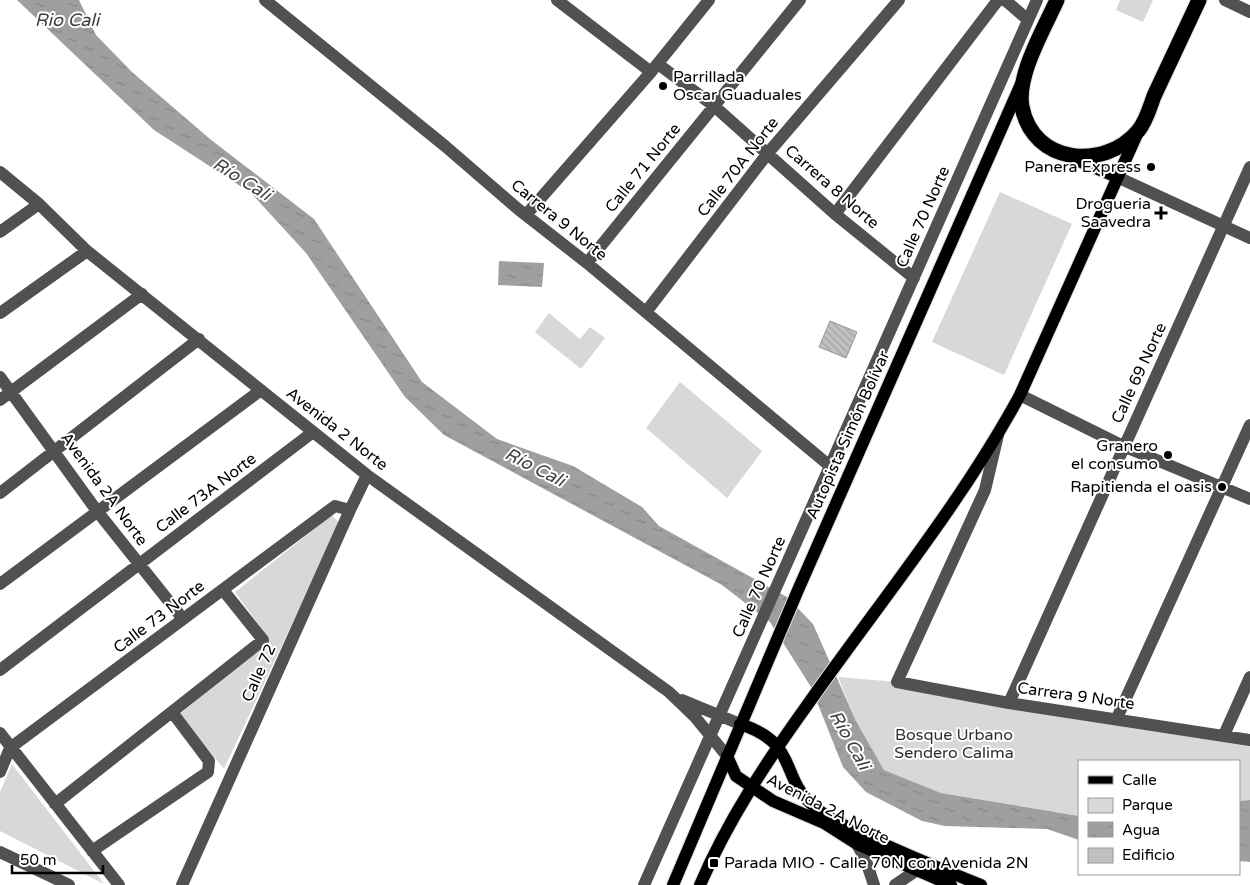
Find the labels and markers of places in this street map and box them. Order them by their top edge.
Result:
place label: Parrillada Oscar Guaduales [673,67,802,105]
marker: Parrillada Oscar Guaduales [657,80,669,92]
place label: Panera Express [1024,157,1141,177]
marker: Panera Express [1145,161,1157,173]
place label: Drogueria Saavedra [1076,194,1151,232]
marker: Drogueria Saavedra [1155,207,1167,219]
place label: Granero el consumo [1071,436,1158,474]
marker: Granero el consumo [1162,449,1174,461]
place label: Rapitienda el oasis [1070,477,1212,497]
marker: Rapitienda el oasis [1216,481,1228,493]
place label: Parada MIO - Calle 70N con Avenida 2N [724,853,1029,873]
marker: Parada MIO - Calle 70N con Avenida 2N [708,857,720,869]

